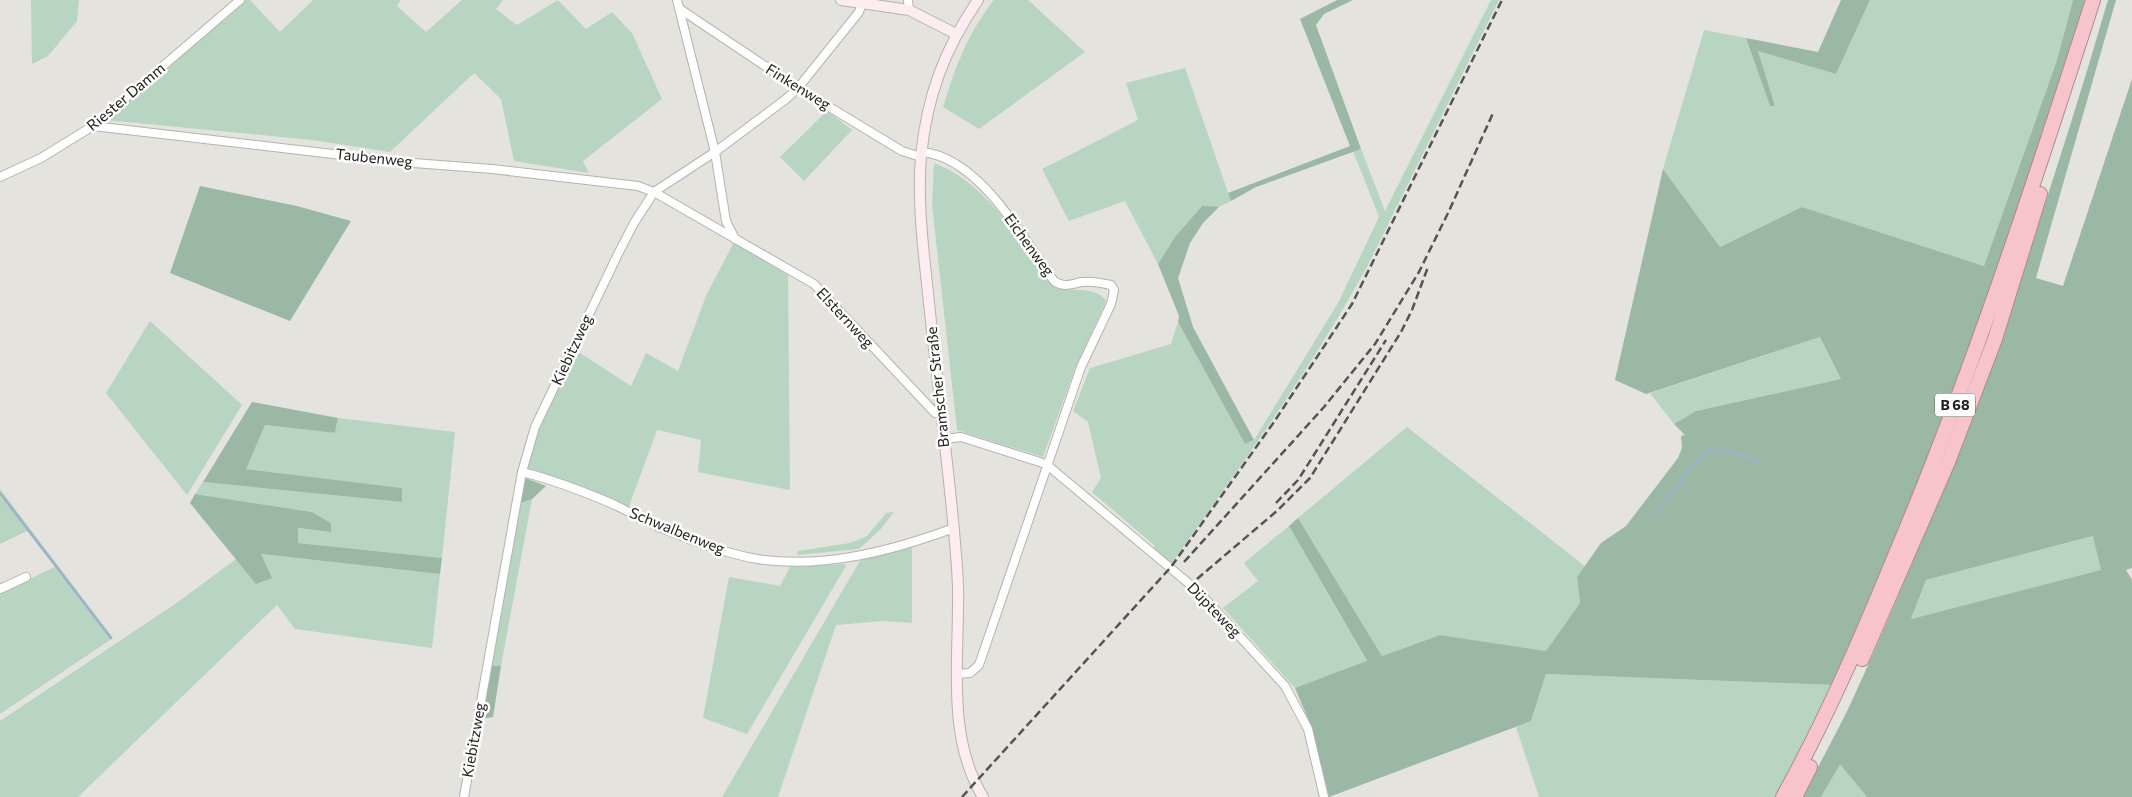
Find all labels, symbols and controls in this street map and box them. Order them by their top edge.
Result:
street label: Riester Damm [83,58,168,134]
street label: Finkenweg [763,59,834,113]
street label: Taubenweg [335,144,414,170]
street label: Eichenweg [1001,210,1059,279]
street label: Elsternweg [813,284,878,351]
street label: Kiebitzweg [547,311,595,388]
street label: Bramscher Straße [922,326,952,448]
road number: B 68 [1935,394,1975,416]
street label: Schwalbenweg [627,503,728,557]
street label: Düpteweg [1184,578,1245,641]
street label: Kiebitzweg [458,701,488,779]

